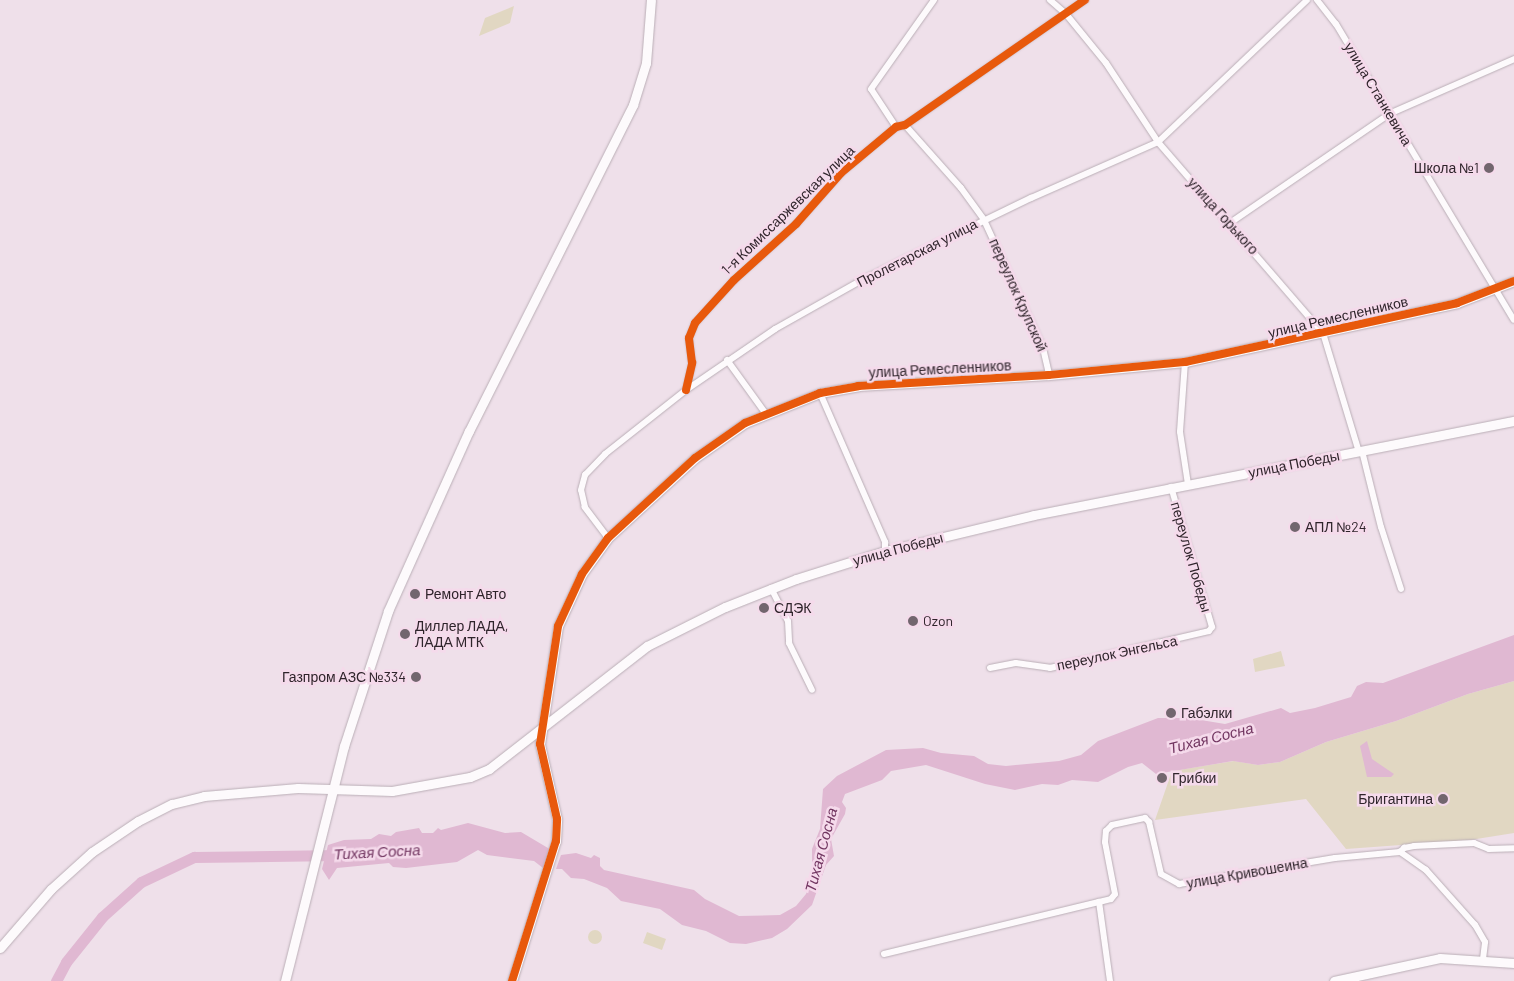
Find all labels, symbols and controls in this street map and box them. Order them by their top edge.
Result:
street label: улица Станкевича [1341,39,1415,149]
street label: 1-я Комиссаржевская улица [718,142,858,278]
place label: Школа №1 [1414,160,1479,176]
marker: Школа №1 [1483,162,1495,174]
street label: улица Горького [1184,174,1262,258]
street label: Пролетарская улица [854,215,980,291]
street label: переулок Крупской [986,236,1050,354]
street label: улица Ремесленников [1266,293,1410,341]
street label: улица Ремесленников [868,357,1012,381]
street label: улица Победы [1247,447,1341,481]
street label: переулок Победы [1167,500,1215,614]
place label: АПЛ №24 [1305,519,1366,535]
marker: АПЛ №24 [1289,521,1301,533]
street label: улица Победы [851,529,945,569]
place label: Ремонт Авто [425,586,506,602]
marker: Ремонт Авто [409,588,421,600]
place label: СДЭК [774,600,812,616]
marker: СДЭК [758,602,770,614]
place label: Ozon [923,613,953,629]
marker: Ozon [907,615,919,627]
place label: Диллер ЛАДА, ЛАДА МТК [415,618,509,650]
marker: Диллер ЛАДА, ЛАДА МТК [399,628,411,640]
street label: переулок Энгельса [1055,632,1179,674]
place label: Газпром АЗС №334 [282,669,406,685]
marker: Газпром АЗС №334 [410,671,422,683]
place label: Габэлки [1181,705,1232,721]
marker: Габэлки [1165,707,1177,719]
water label: Тихая Сосна [1167,719,1255,757]
place label: Грибки [1172,770,1216,786]
marker: Грибки [1156,772,1168,784]
place label: Бригантина [1358,791,1433,807]
marker: Бригантина [1437,793,1449,805]
water label: Тихая Сосна [801,806,841,894]
water label: Тихая Сосна [333,841,421,863]
street label: улица Кривошеина [1185,854,1309,892]

